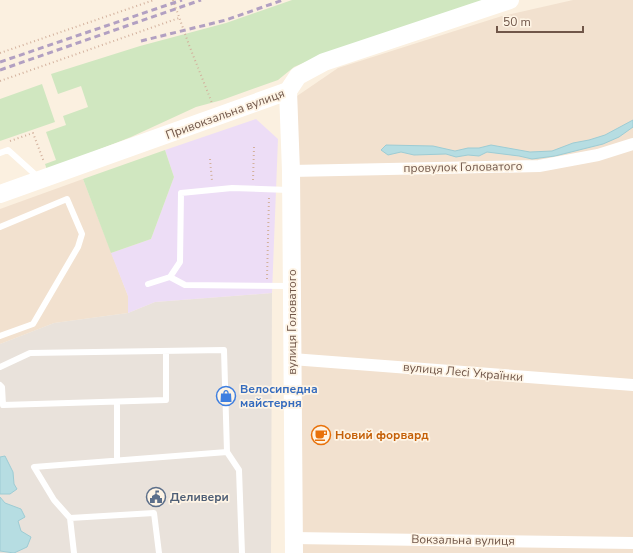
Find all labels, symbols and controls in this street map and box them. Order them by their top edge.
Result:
scale bar [497,8,583,34]
text: 50 m [503,14,531,30]
street label: Привокзальна вулиця [163,85,287,143]
street label: провулок Головатого [403,158,523,176]
street label: вулиця Головатого [284,269,300,375]
street label: вулиця Лесі Українки [402,359,524,385]
place label: Велосипедна майстерня [240,381,318,411]
shop icon: Велосипедна майстерня [215,385,237,407]
cafe icon: Новий форвард [310,424,332,446]
place label: Новий форвард [335,427,429,443]
public building icon: Деливери [145,486,167,508]
place label: Деливери [170,489,229,505]
street label: Вокзальна вулиця [411,531,515,549]

